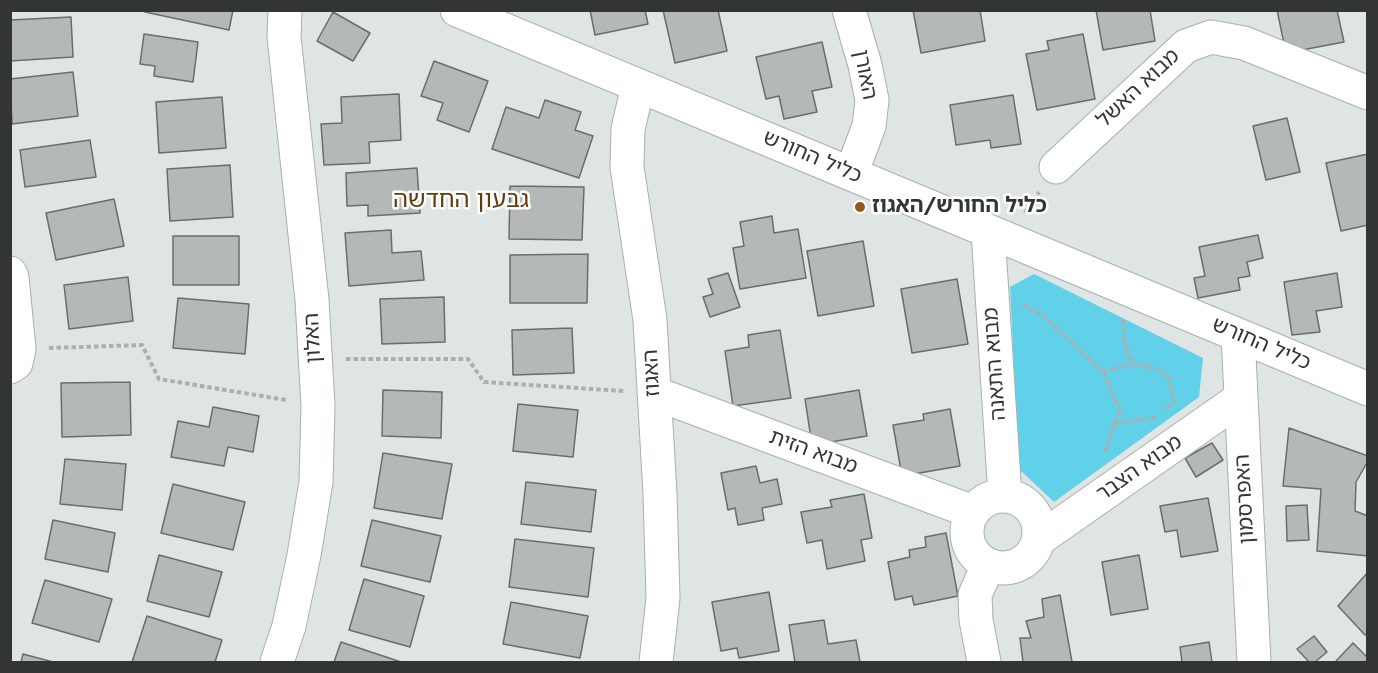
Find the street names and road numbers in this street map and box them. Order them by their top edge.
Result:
street label: מבוא האשל [1092,44,1186,134]
street label: האורן [847,48,881,102]
street label: כליל החורש [759,126,865,190]
street label: מבוא התאנה [979,306,1013,422]
street label: האלון [300,312,328,364]
street label: כליל החורש [1208,313,1314,377]
street label: האגוז [639,349,667,397]
street label: מבוא הזית [765,425,861,481]
street label: מבוא הצבר [1092,430,1188,508]
street label: האפרסמון [1231,453,1261,545]

